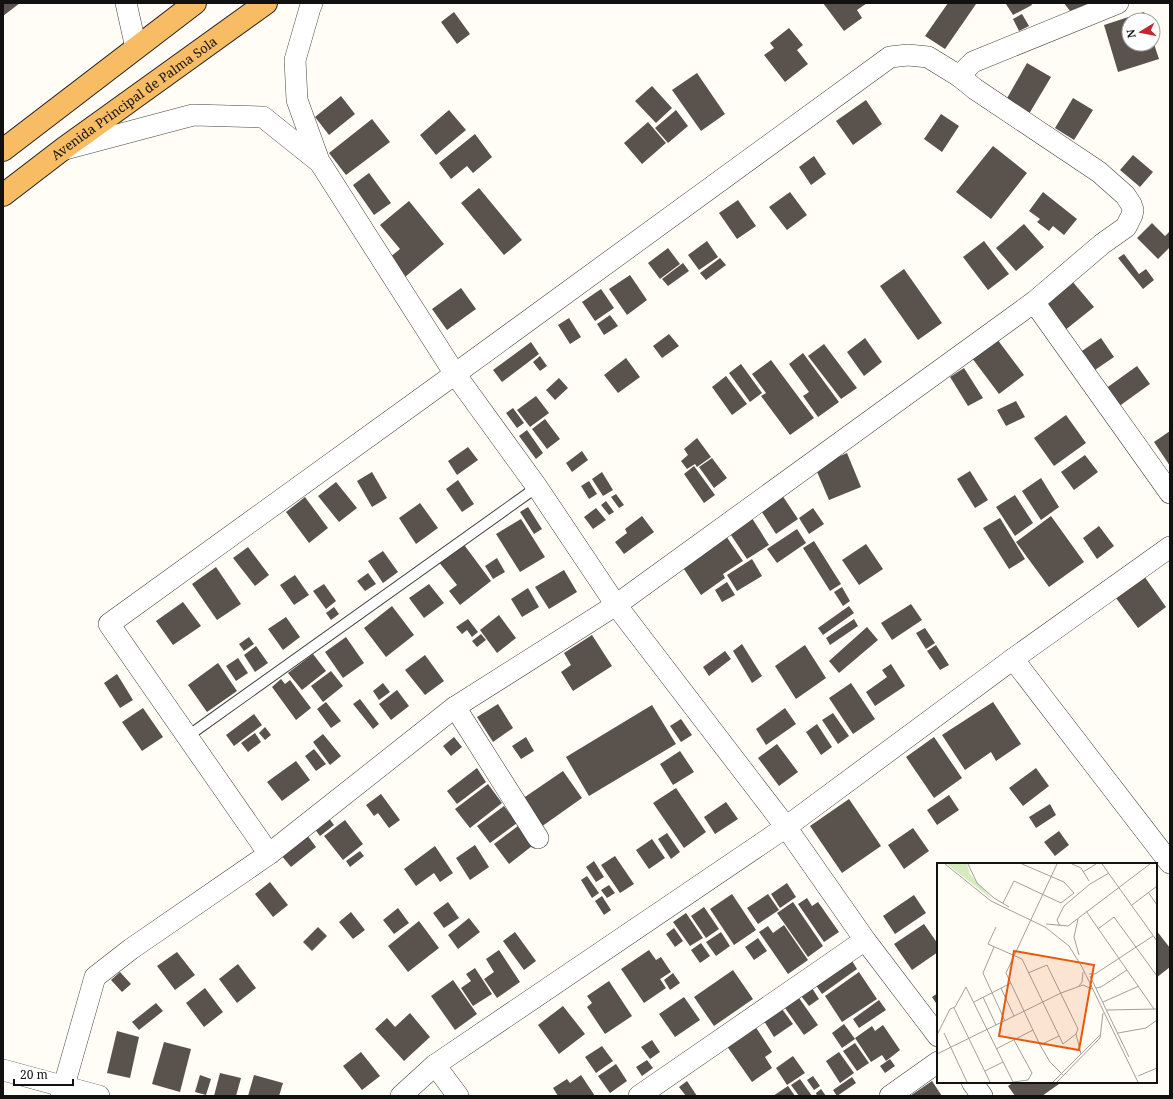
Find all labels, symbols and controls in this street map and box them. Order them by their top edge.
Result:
north arrow [1121,12,1161,52]
text: N [1122,28,1139,39]
street label: Avenida Principal de Palma Sola [47,32,221,164]
inset map [937,863,1157,1083]
scale bar [14,1061,73,1087]
text: 20 m [20,1066,48,1083]

